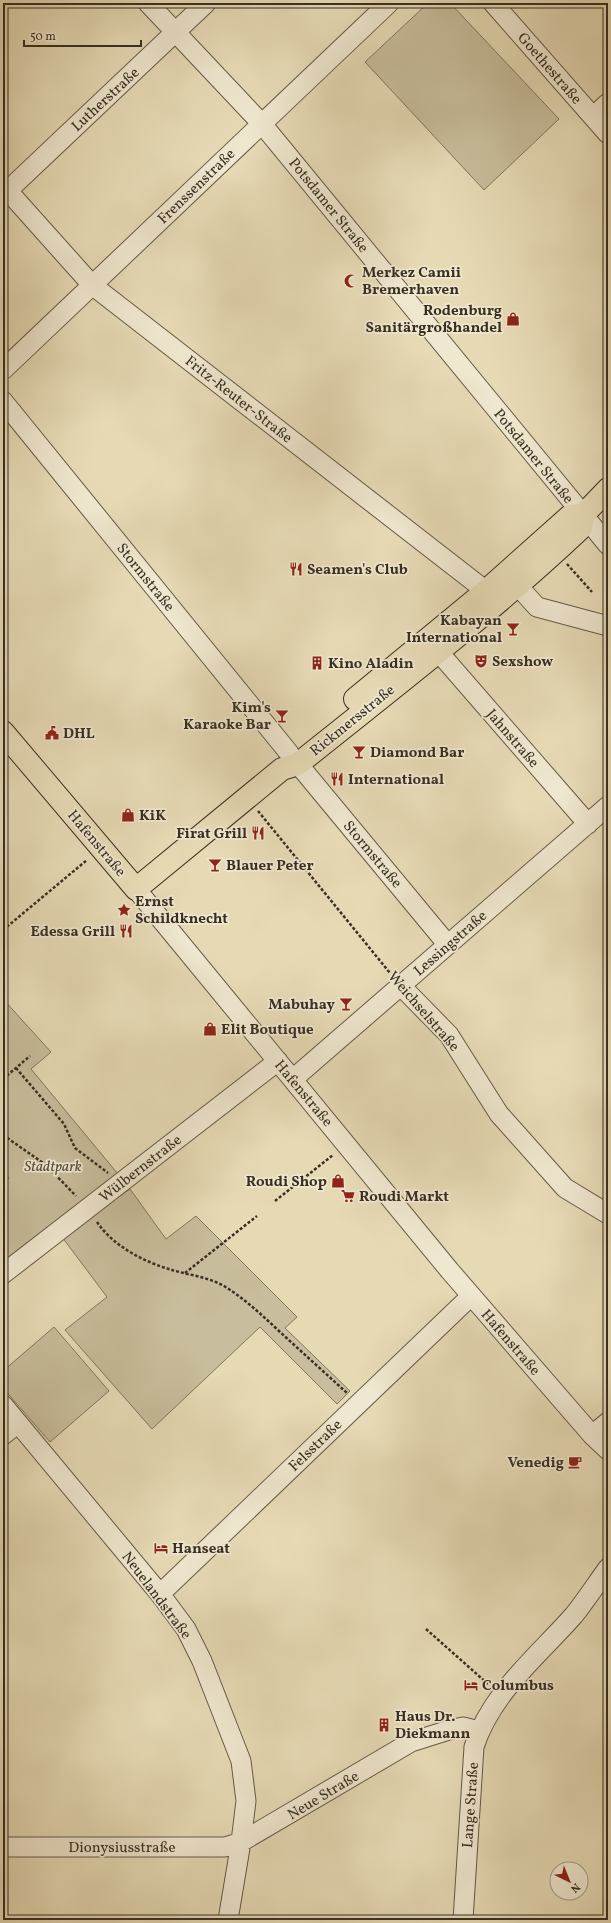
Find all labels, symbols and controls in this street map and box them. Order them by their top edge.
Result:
scale bar [24,22,141,48]
text: 50 m [30,29,56,45]
street label: Goethestraße [512,29,586,109]
street label: Lutherstraße [67,63,145,137]
street label: Frenssenstraße [154,145,241,230]
street label: Potsdamer Straße [283,154,373,258]
place label: Merkez Camii Bremerhaven [362,263,461,301]
mosque icon: Merkez Camii Bremerhaven [343,273,359,289]
place label: Rodenburg Sanitärgroßhandel [366,301,502,339]
shop icon: Rodenburg Sanitärgroßhandel [505,311,521,327]
street label: Fritz-Reuter-Straße [180,352,296,449]
street label: Potsdamer Straße [488,405,578,509]
street label: Stormstraße [111,539,179,617]
place label: Seamen's Club [307,560,408,581]
restaurant icon: Seamen's Club [288,561,304,577]
place label: Kabayan International [406,611,502,649]
bar icon: Kabayan International [505,621,521,637]
place label: Sexshow [492,652,553,673]
theatre icon: Sexshow [473,653,489,669]
place label: Kino Aladin [328,654,414,675]
building icon: Kino Aladin [309,655,325,671]
street label: Rickmersstraße [306,680,400,762]
place label: Kim's Karaoke Bar [183,698,271,736]
street label: Jahnstraße [480,705,543,773]
bar icon: Kim's Karaoke Bar [274,708,290,724]
place label: DHL [63,724,95,745]
public building icon: DHL [44,725,60,741]
place label: Diamond Bar [370,743,464,764]
bar icon: Diamond Bar [351,744,367,760]
place label: International [348,770,444,791]
restaurant icon: International [329,771,345,787]
street label: Hafenstraße [62,806,130,882]
place label: KiK [139,806,166,827]
shop icon: KiK [120,807,136,823]
street label: Stormstraße [337,817,406,893]
place label: Firat Grill [176,824,247,845]
restaurant icon: Firat Grill [250,825,266,841]
place label: Blauer Peter [226,856,314,877]
bar icon: Blauer Peter [207,857,223,873]
place label: Ernst Schildknecht [135,892,228,930]
place icon: Ernst Schildknecht [116,902,132,918]
street label: Lessingstraße [410,906,492,982]
place label: Edessa Grill [30,922,115,943]
restaurant icon: Edessa Grill [118,923,134,939]
street label: Weichselstraße [382,967,464,1057]
place label: Mabuhay [268,995,336,1016]
bar icon: Mabuhay [338,996,354,1012]
place label: Elit Boutique [221,1020,314,1041]
shop icon: Elit Boutique [202,1021,218,1037]
street label: Hafenstraße [269,1056,337,1132]
street label: Wülbernstraße [95,1130,187,1208]
park label: Stadtpark [24,1157,82,1178]
place label: Roudi Shop [246,1172,327,1193]
shop icon: Roudi Shop [330,1173,346,1189]
place label: Roudi Markt [359,1187,449,1208]
supermarket icon: Roudi Markt [340,1188,356,1204]
street label: Hafenstraße [475,1305,545,1381]
street label: Felsstraße [285,1415,348,1477]
place label: Venedig [507,1453,564,1474]
cafe icon: Venedig [567,1454,583,1470]
place label: Hanseat [172,1539,230,1560]
hotel icon: Hanseat [153,1540,169,1556]
street label: Neuelandstraße [116,1548,196,1644]
place label: Columbus [482,1676,554,1697]
hotel icon: Columbus [463,1677,479,1693]
place label: Haus Dr. Diekmann [395,1707,470,1745]
building icon: Haus Dr. Diekmann [376,1717,392,1733]
street label: Lange Straße [458,1761,485,1849]
street label: Neue Straße [284,1767,364,1826]
street label: Dionysiusstraße [68,1838,176,1859]
north arrow [549,1861,589,1901]
text: N [567,1879,583,1895]

